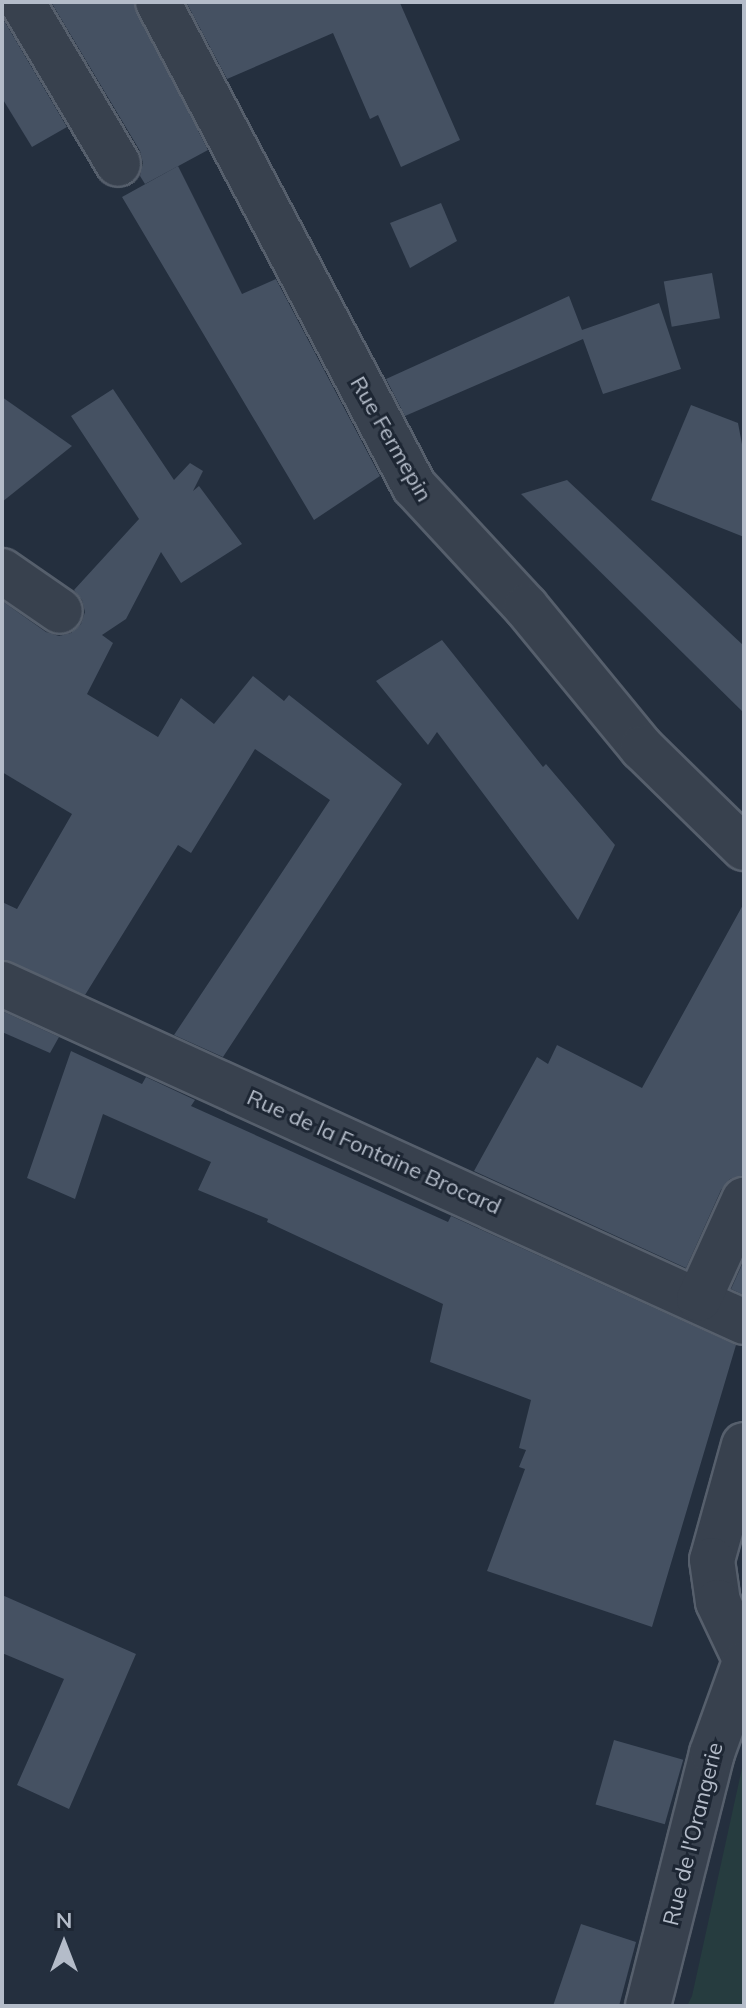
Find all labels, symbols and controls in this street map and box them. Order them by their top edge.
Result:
street label: Rue Fermepin [345,372,437,506]
street label: Rue de la Fontaine Brocard [243,1084,505,1220]
street label: Rue de l'Orangerie [657,1740,729,1928]
north arrow [24,1904,104,1984]
text: N [56,1906,72,1934]

